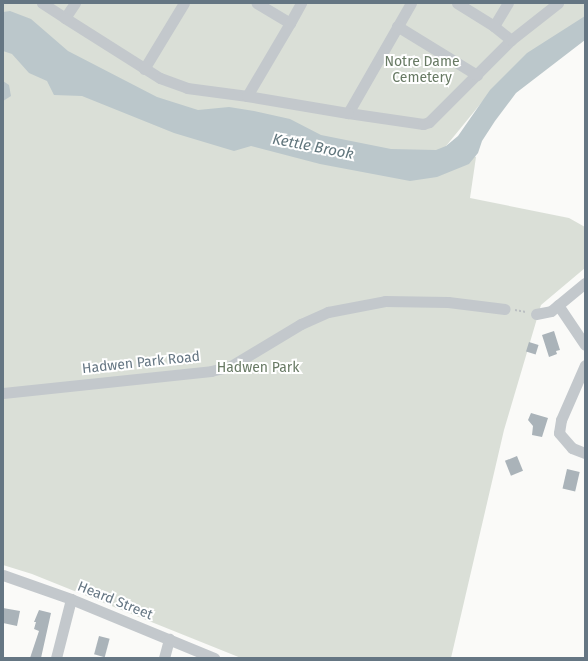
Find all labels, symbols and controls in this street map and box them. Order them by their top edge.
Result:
park label: Notre Dame Cemetery [384,54,460,86]
water label: Kettle Brook [271,130,355,164]
street label: Hadwen Park Road [81,348,201,378]
park label: Hadwen Park [217,360,299,376]
street label: Heard Street [75,578,155,624]

